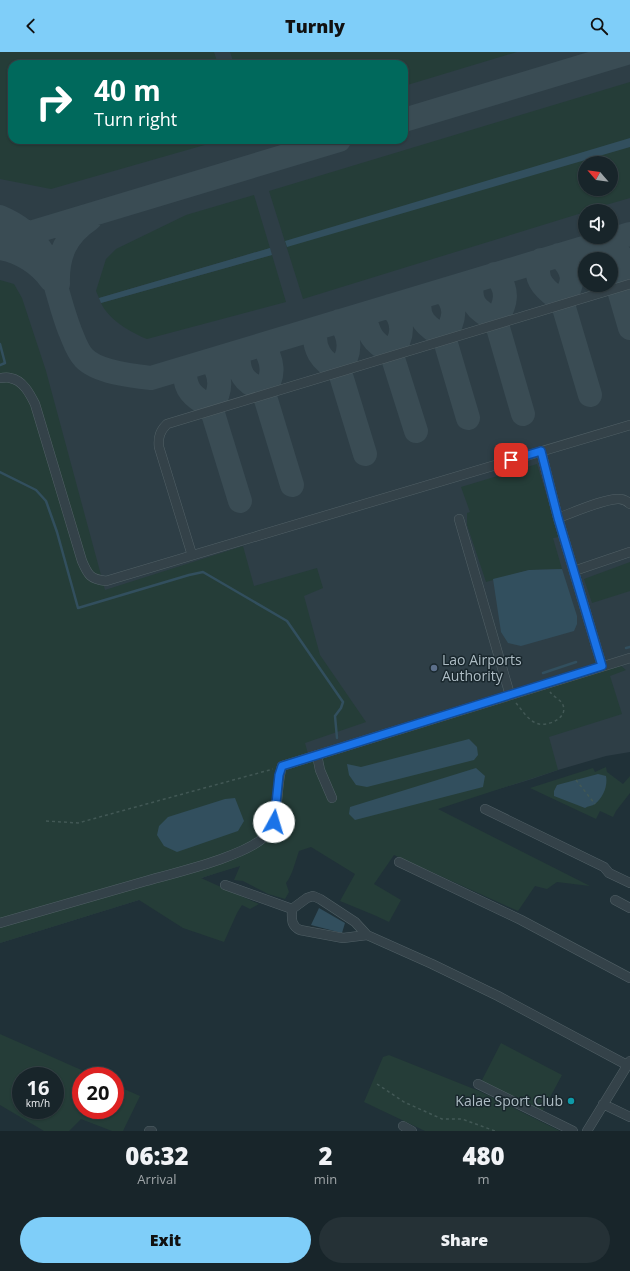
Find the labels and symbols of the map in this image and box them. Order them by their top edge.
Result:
north arrow [578,156,618,196]
pin [494,443,528,477]
place label: Lao Airports Authority [442,650,522,685]
marker: Lao Airports Authority [429,663,439,673]
position arrow [253,801,295,843]
speed limit sign: 20 [72,1067,124,1119]
place label: Kalae Sport Club [455,1091,563,1110]
marker: Kalae Sport Club [566,1096,576,1106]

